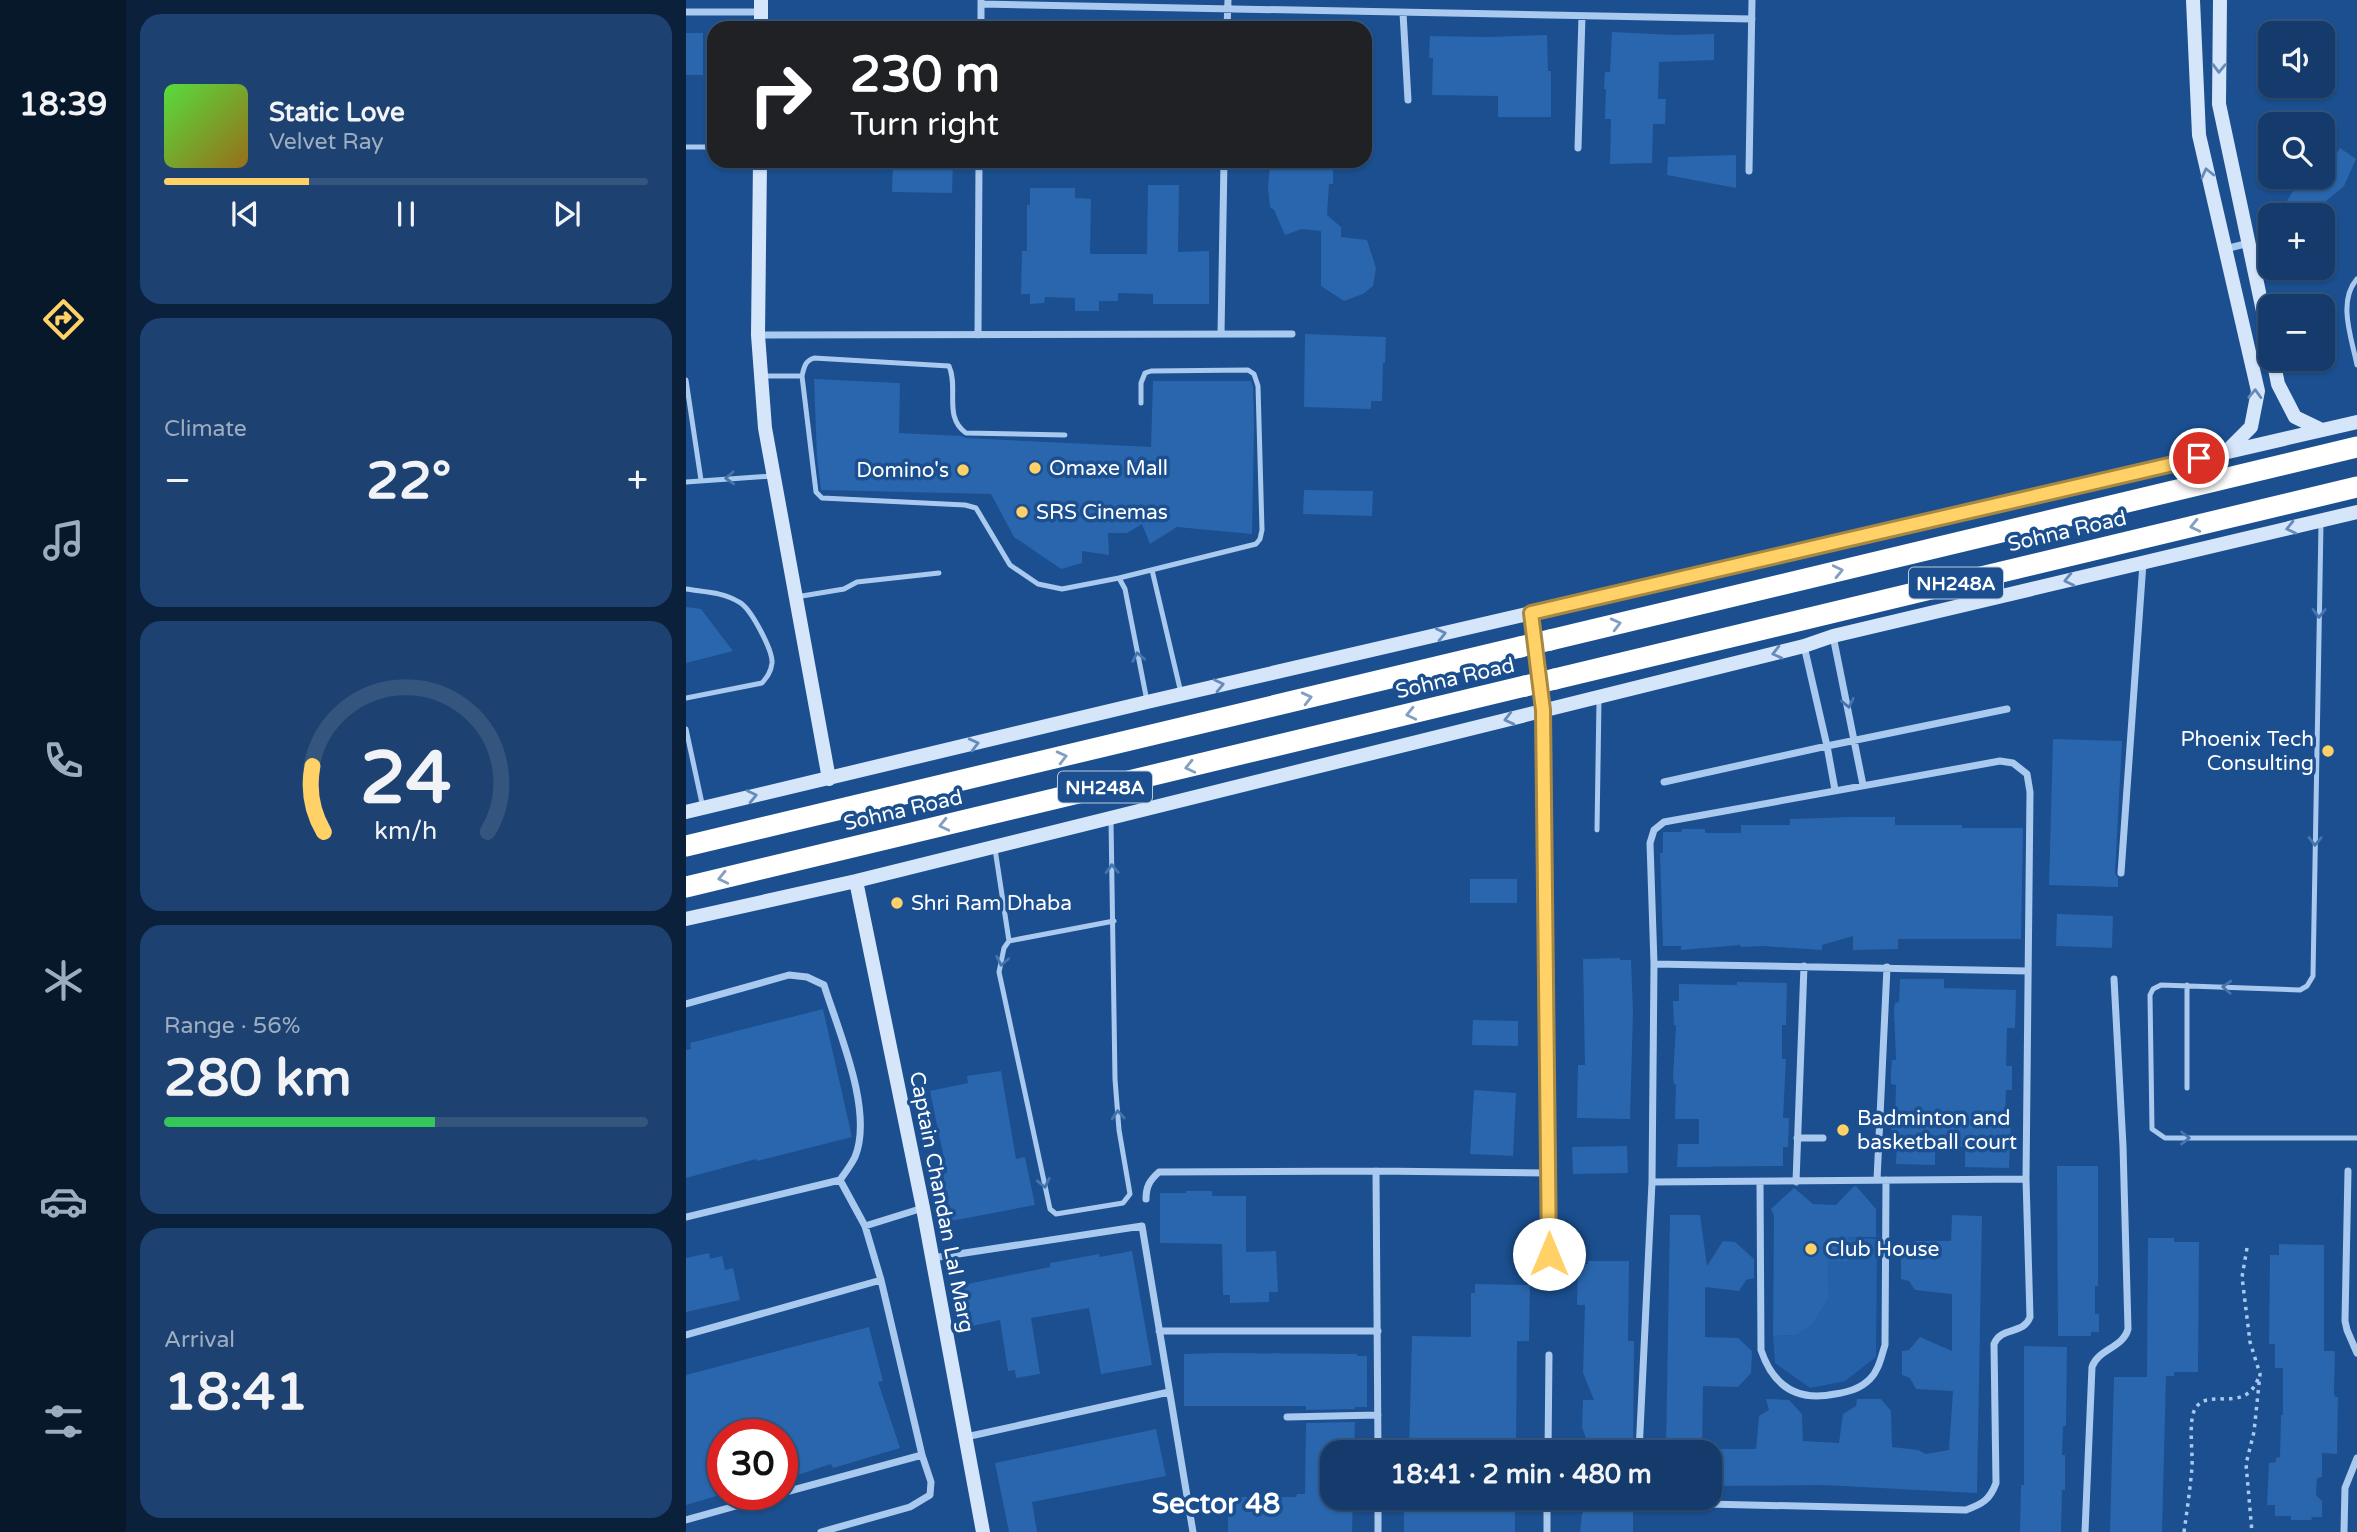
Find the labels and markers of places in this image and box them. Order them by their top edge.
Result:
pin [2169,428,2229,488]
place label: Omaxe Mall [1049,456,1168,481]
place label: Domino's [856,458,949,483]
marker: Omaxe Mall [1027,460,1043,476]
marker: Domino's [955,462,971,478]
place label: SRS Cinemas [1036,500,1168,525]
marker: SRS Cinemas [1014,504,1030,520]
place label: Phoenix Tech Consulting [2180,727,2314,776]
marker: Phoenix Tech Consulting [2320,743,2336,759]
place label: Shri Ram Dhaba [911,891,1072,916]
marker: Shri Ram Dhaba [889,895,905,911]
place label: Badminton and basketball court [1857,1106,2017,1155]
marker: Badminton and basketball court [1835,1122,1851,1138]
place label: Club House [1825,1237,1940,1262]
marker: Club House [1803,1241,1819,1257]

